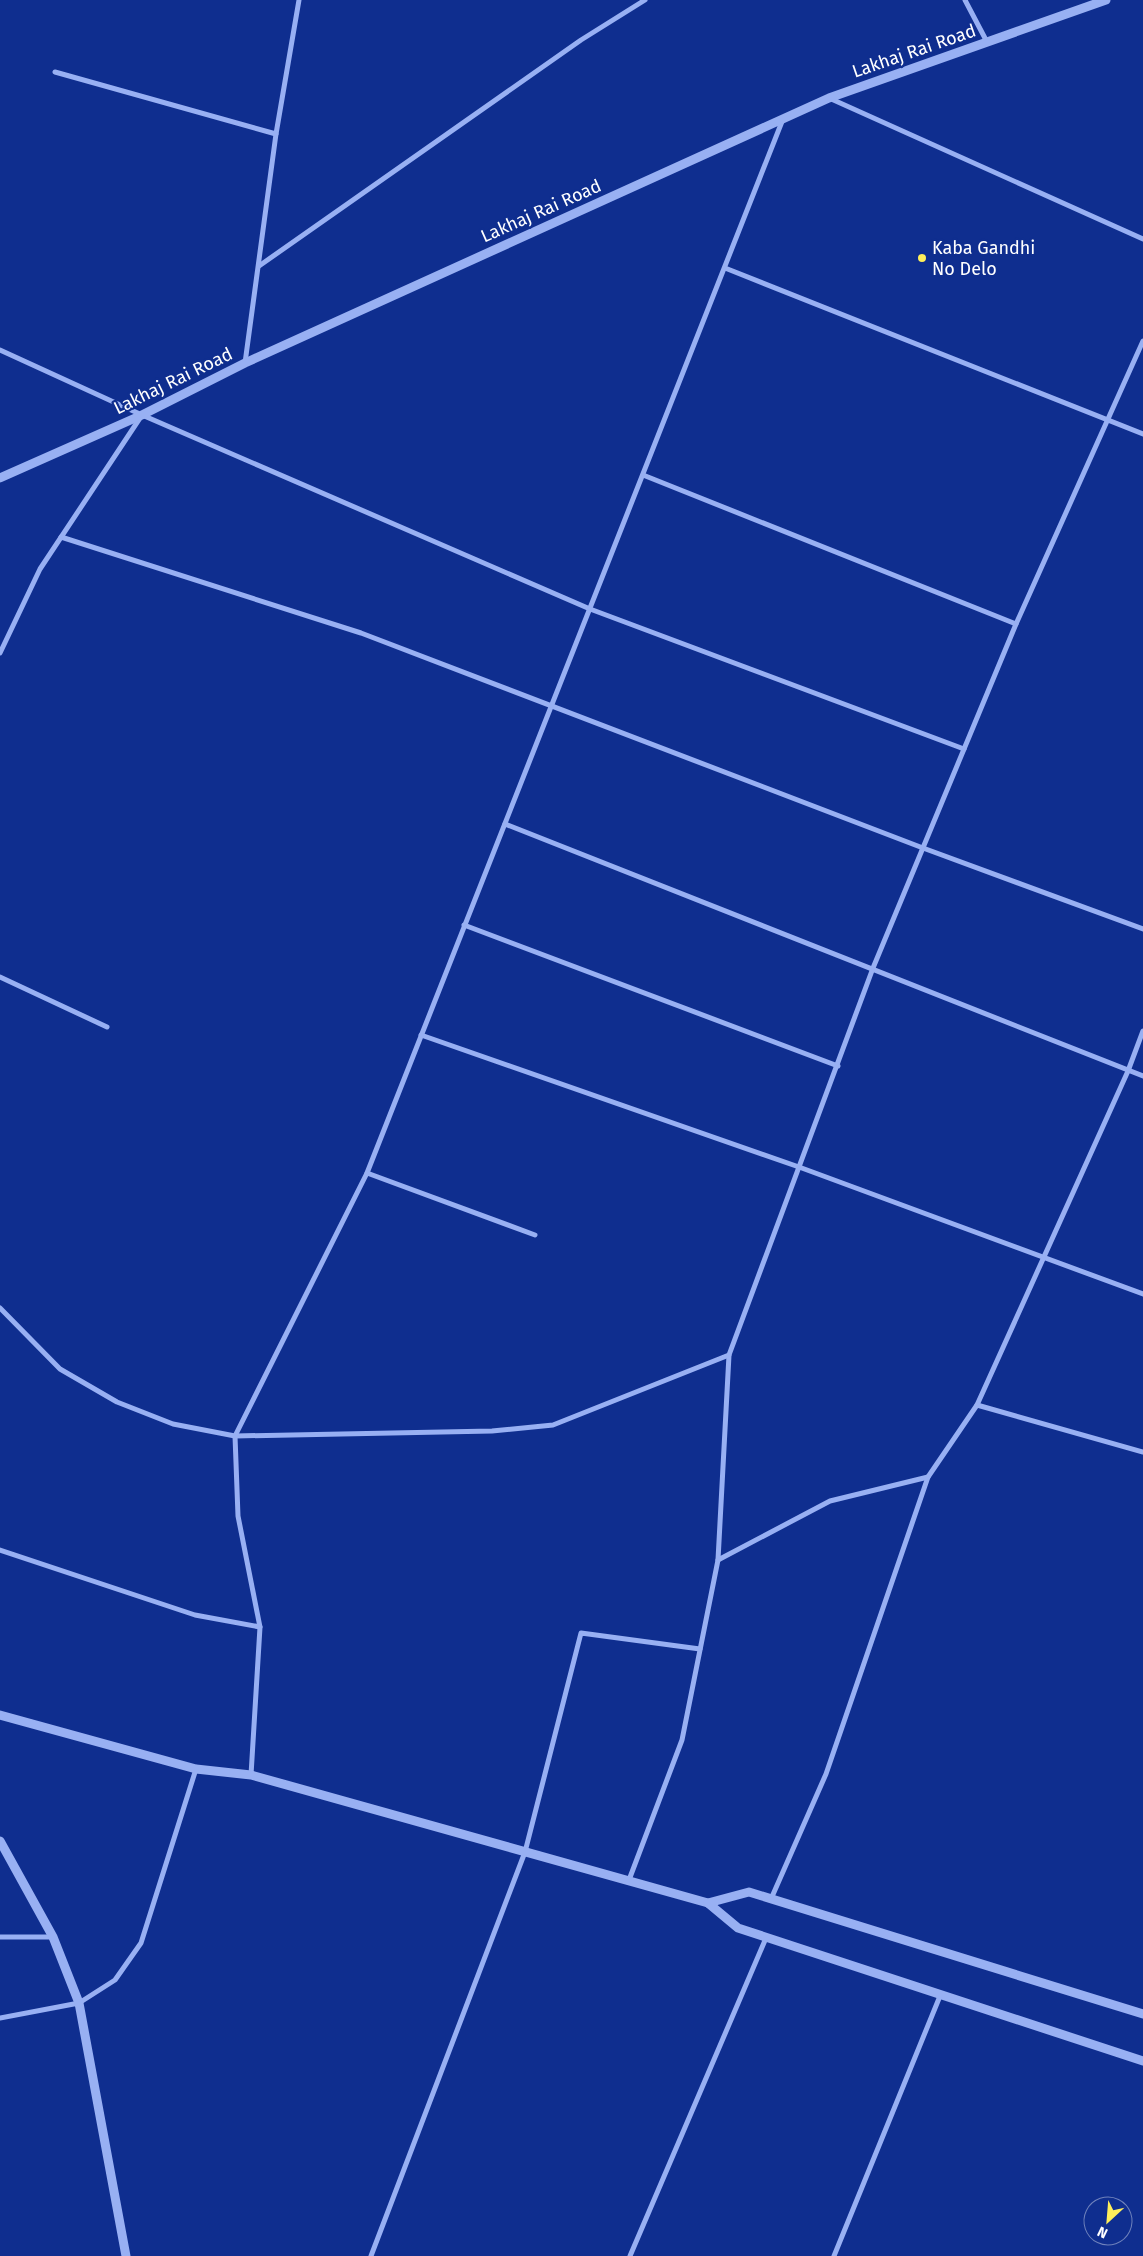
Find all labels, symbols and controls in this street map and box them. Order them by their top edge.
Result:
street label: Lakhaj Rai Road [849,19,979,83]
street label: Lakhaj Rai Road [477,175,605,247]
place label: Kaba Gandhi No Delo [932,237,1035,280]
marker: Kaba Gandhi No Delo [916,252,928,264]
street label: Lakhaj Rai Road [110,343,236,419]
north arrow [1083,2196,1133,2246]
text: N [1095,2223,1110,2242]

